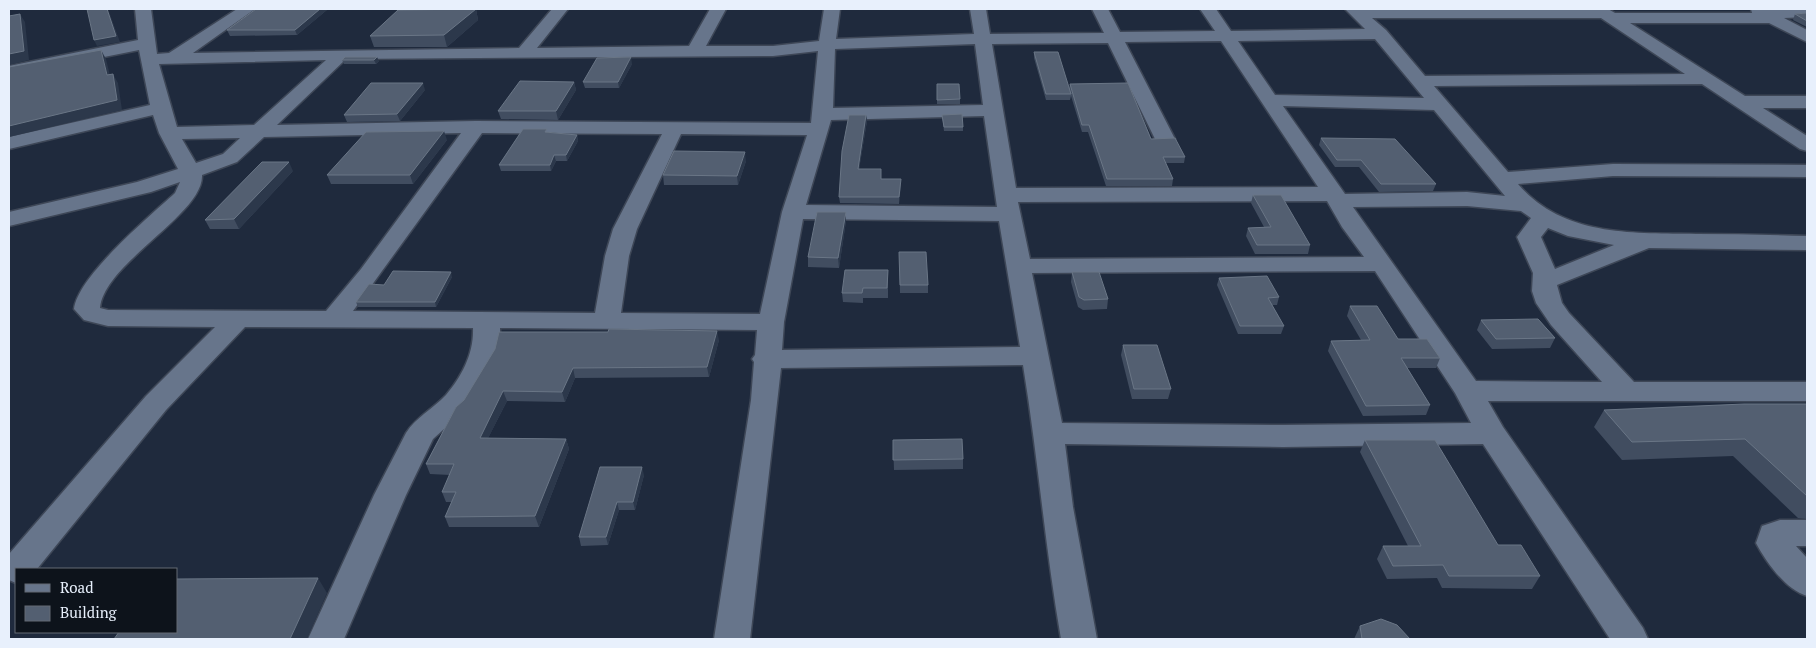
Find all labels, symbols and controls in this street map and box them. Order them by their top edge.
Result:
legend [15,568,178,633]
text: Road [60,577,93,597]
text: Building [60,602,118,622]

